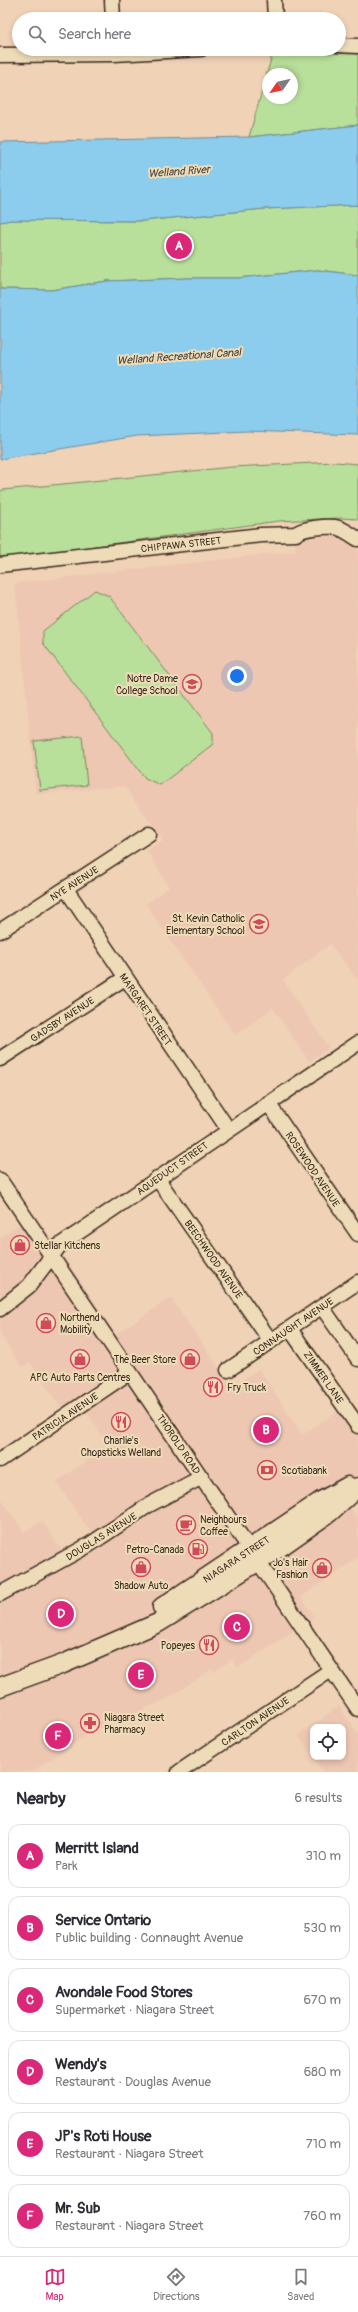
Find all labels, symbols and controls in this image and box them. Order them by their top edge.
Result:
search box [12,12,346,56]
icon: search [26,23,48,45]
text: Search here [58,25,131,44]
north arrow [262,68,298,104]
water label: Welland River [148,163,212,180]
pin: A [166,231,192,261]
water label: Welland Recreational Canal [117,346,243,367]
street label: CHIPPAWA STREET [140,535,222,555]
your location [227,666,247,686]
place label: Notre Dame College School [116,673,178,697]
school or university icon: Notre Dame College School [181,673,203,695]
street label: NYE AVENUE [48,864,101,904]
place label: St. Kevin Catholic Elementary School [166,913,245,937]
school or university icon: St. Kevin Catholic Elementary School [248,913,270,935]
street label: MARGARET STREET [117,971,174,1048]
street label: GADSBY AVENUE [28,995,97,1045]
street label: ROSEWOOD AVENUE [283,1130,342,1209]
street label: AQUEDUCT STREET [135,1139,211,1198]
street label: BEECHWOOD AVENUE [181,1218,245,1301]
shop icon: Stellar Kitchens [9,1234,31,1256]
place label: Stellar Kitchens [34,1240,101,1252]
street label: CONNAUGHT AVENUE [251,1295,336,1358]
shop icon: Northend Mobility [35,1312,57,1334]
place label: Northend Mobility [60,1312,100,1336]
shop icon: APC Auto Parts Centres [69,1348,91,1370]
shop icon: The Beer Store [179,1348,201,1370]
street label: ZIMMER LANE [301,1349,346,1406]
place label: The Beer Store [114,1354,176,1366]
place label: APC Auto Parts Centres [30,1372,131,1384]
restaurant icon: Fry Truck [202,1376,224,1398]
place label: Fry Truck [227,1382,267,1394]
street label: PATRICIA AVENUE [30,1390,101,1443]
restaurant icon: Charlie's Chopsticks Welland [110,1411,132,1433]
street label: THOROLD ROAD [154,1412,203,1477]
pin: B [253,1415,279,1445]
place label: Charlie's Chopsticks Welland [81,1435,161,1459]
bank icon: Scotiabank [256,1459,278,1481]
place label: Scotiabank [281,1465,328,1477]
street label: DOUGLAS AVENUE [64,1510,139,1563]
cafe icon: Neighbours Coffee [175,1514,197,1536]
place label: Neighbours Coffee [200,1514,247,1538]
street label: NIAGARA STREET [201,1534,272,1586]
fuel station icon: Petro-Canada [187,1538,209,1560]
place label: Petro-Canada [126,1544,184,1556]
shop icon: Shadow Auto [130,1556,152,1578]
place label: Jo's Hair Fashion [273,1557,308,1581]
shop icon: Jo's Hair Fashion [311,1557,333,1579]
place label: Shadow Auto [114,1580,169,1592]
pin: D [48,1599,74,1629]
pin: C [224,1612,250,1642]
restaurant icon: Popeyes [198,1634,220,1656]
place label: Popeyes [161,1640,196,1652]
pin: E [128,1660,154,1690]
street label: CARLTON AVENUE [219,1695,292,1749]
pharmacy icon: Niagara Street Pharmacy [79,1712,101,1734]
place label: Niagara Street Pharmacy [104,1712,165,1736]
pin: F [45,1721,71,1751]
map controls [310,1724,346,1760]
button: locate [310,1724,346,1760]
text: Nearby [16,1788,65,1809]
text: 6 results [295,1790,342,1806]
text: Merritt Island [55,1839,139,1858]
text: A [26,1848,34,1864]
text: 310 m [305,1848,341,1864]
text: Park [55,1858,78,1874]
text: Service Ontario [55,1911,151,1930]
text: B [26,1920,34,1936]
text: 530 m [303,1920,341,1936]
text: Public building · Connaught Avenue [55,1930,243,1946]
text: Avondale Food Stores [55,1983,193,2002]
text: C [26,1992,34,2008]
text: 670 m [303,1992,341,2008]
text: Supermarket · Niagara Street [55,2002,214,2018]
text: Wendy's [55,2055,107,2074]
text: D [26,2064,34,2080]
text: 680 m [304,2064,341,2080]
text: Restaurant · Douglas Avenue [55,2074,211,2090]
text: JP's Roti House [55,2127,151,2146]
text: E [27,2136,33,2152]
text: 710 m [306,2136,341,2152]
text: Restaurant · Niagara Street [55,2146,203,2162]
text: Mr. Sub [55,2199,100,2218]
text: F [26,2208,34,2224]
text: 760 m [303,2208,341,2224]
text: Restaurant · Niagara Street [55,2218,203,2234]
tab: Map [44,2266,66,2303]
tab: Directions [153,2266,200,2303]
tab: Saved [287,2266,314,2303]

